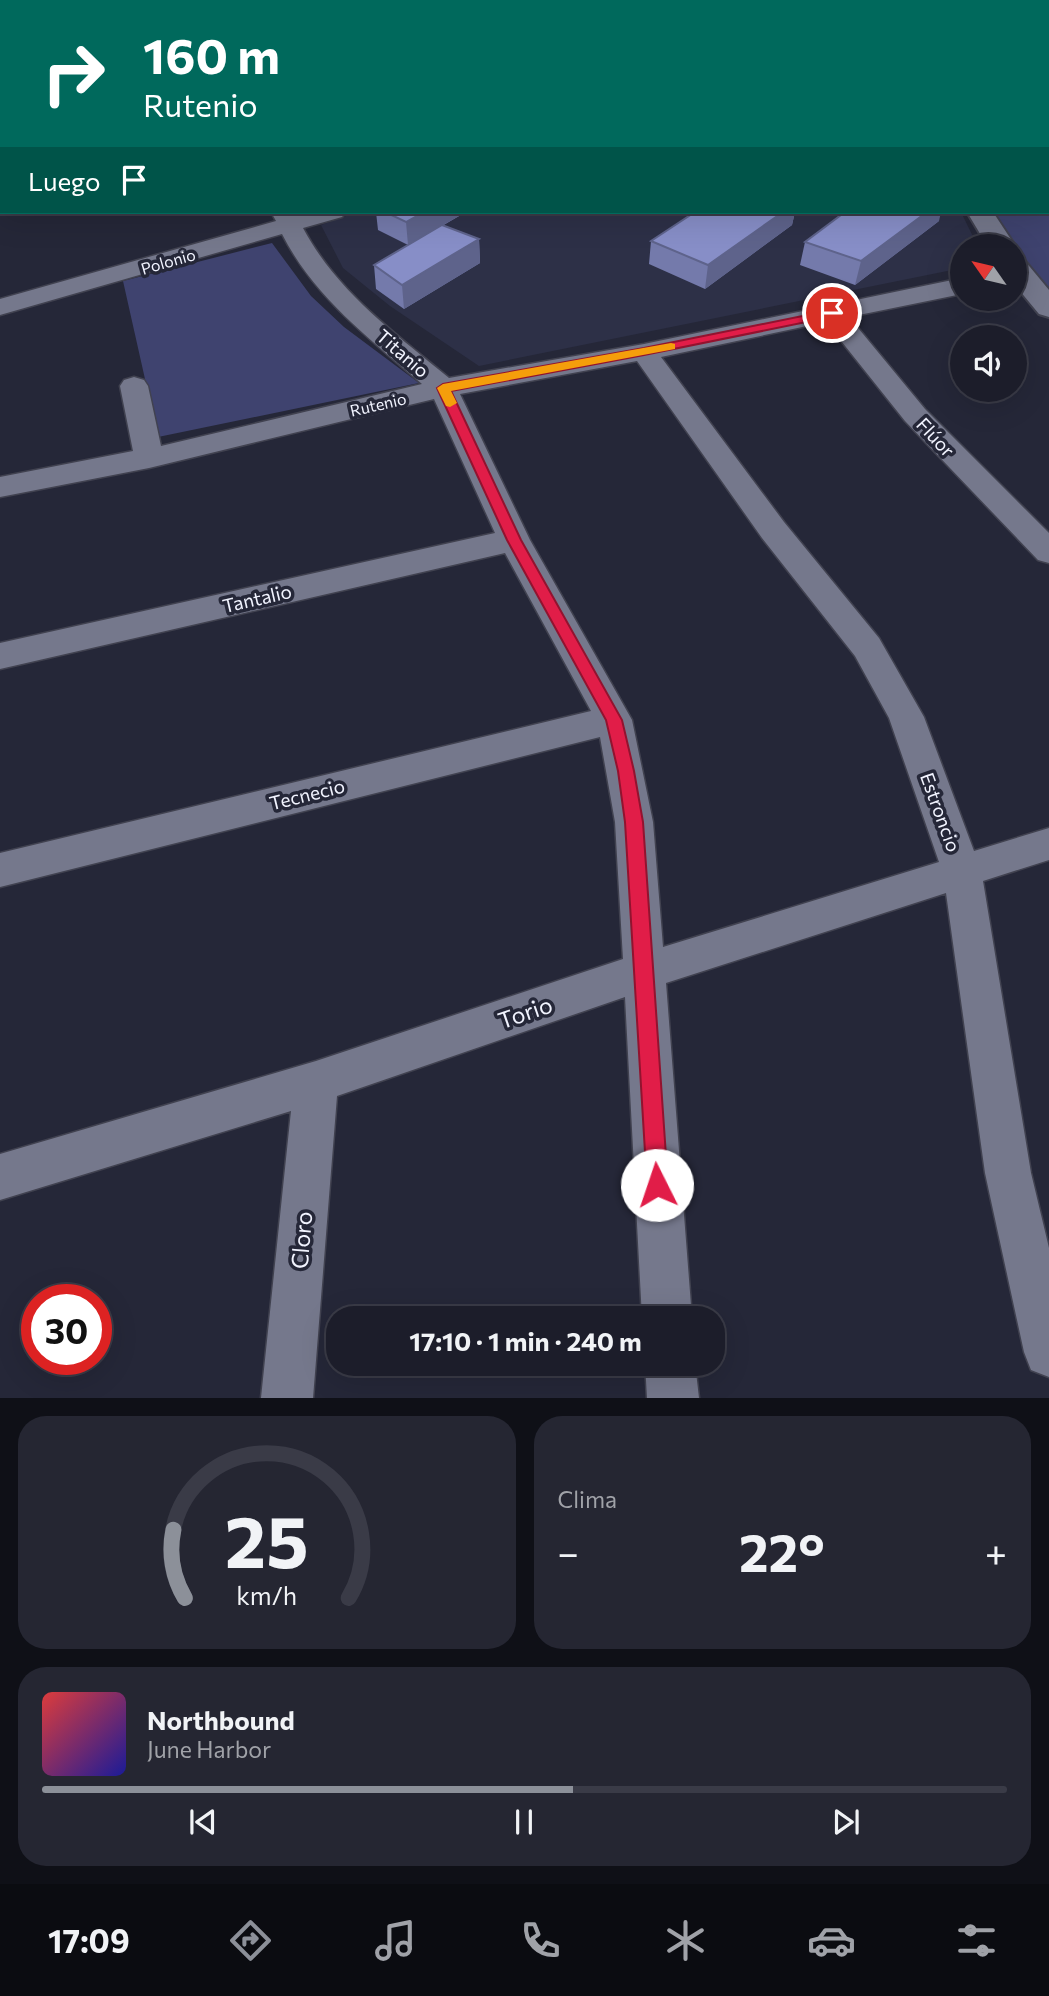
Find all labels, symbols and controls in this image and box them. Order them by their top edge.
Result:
text: 160 m [143,24,280,84]
icon: right [28,28,119,119]
text: Rutenio [143,84,258,124]
icon: arrive [115,161,153,199]
text: Luego [28,165,101,196]
north arrow [950,234,1027,312]
map controls [950,234,1027,402]
street label: Polonio [139,244,197,278]
pin [802,283,862,343]
icon: arrive [813,294,851,332]
street label: Titanio [372,324,434,382]
button: sound [950,325,1027,402]
street label: Rutenio [348,388,408,420]
street label: Flúor [912,413,960,462]
street label: Tantalio [220,579,294,617]
street label: Estroncio [916,769,966,855]
street label: Tecnecio [267,774,347,814]
street label: Torio [494,990,556,1034]
position arrow [620,1148,694,1222]
street label: Cloro [285,1210,317,1270]
speed limit sign: 30 [21,1284,112,1375]
text: 17:10 · 1 min · 240 m [409,1325,642,1356]
text: Clima [558,1485,617,1513]
text: 25 [225,1495,309,1584]
text: 22° [739,1519,825,1583]
text: − [558,1528,579,1575]
text: + [985,1528,1007,1575]
text: km/h [236,1580,297,1610]
text: Northbound [147,1704,295,1735]
text: June Harbor [147,1735,271,1763]
icon: previous [184,1803,222,1841]
icon: pause [505,1803,543,1841]
icon: next [827,1803,865,1841]
icon: directions [226,1916,275,1965]
icon: music [371,1916,420,1965]
icon: phone [516,1916,565,1965]
icon: climate [661,1916,710,1965]
icon: car [807,1916,856,1965]
icon: filters [952,1916,1001,1965]
text: 17:09 [48,1920,130,1960]

